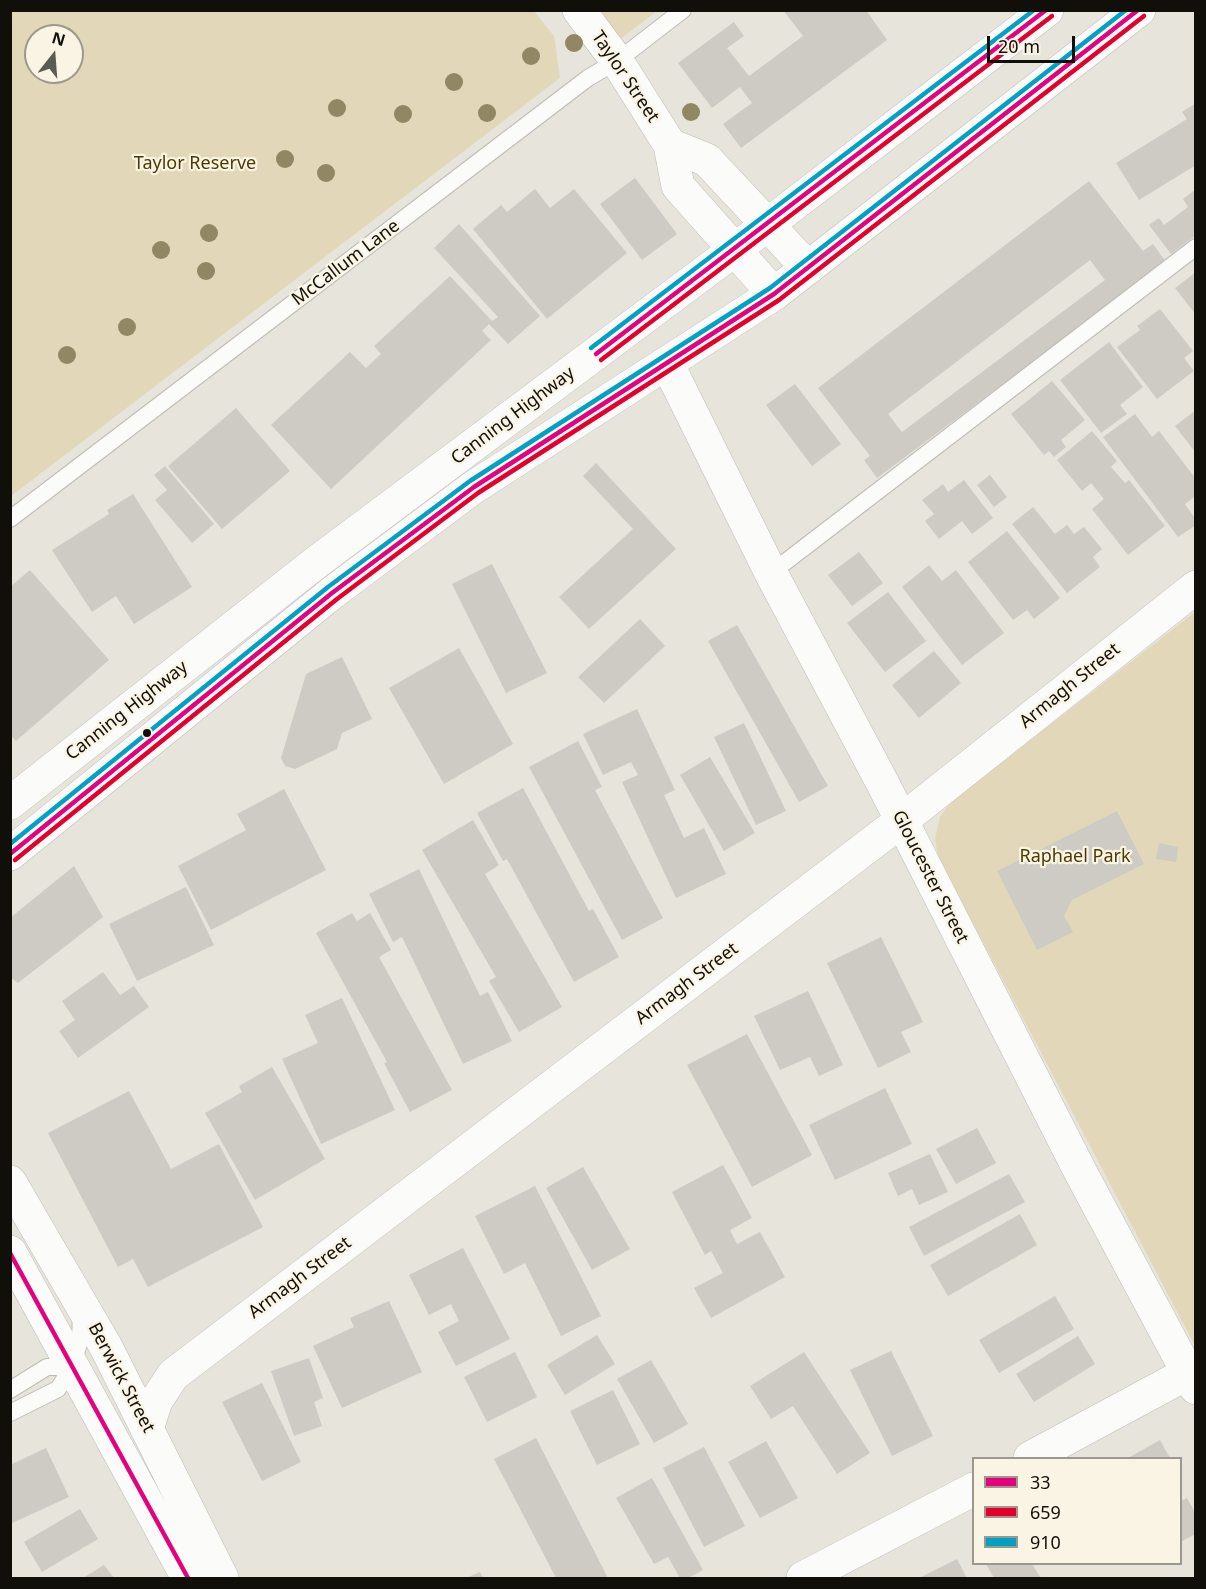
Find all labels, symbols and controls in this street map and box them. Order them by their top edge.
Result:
north arrow [24,24,84,84]
scale bar [990,24,1078,62]
text: N [49,26,68,51]
street label: Taylor Street [586,27,664,127]
text: 20 m [998,34,1040,58]
park label: Taylor Reserve [134,153,256,175]
street label: McCallum Lane [288,216,404,310]
street label: Canning Highway [447,363,579,469]
street label: Armagh Street [1015,639,1125,733]
street label: Canning Highway [62,657,192,765]
unlabelled marker [141,727,153,739]
street label: Gloucester Street [887,807,973,947]
park label: Raphael Park [1019,846,1131,868]
street label: Armagh Street [631,938,743,1030]
street label: Armagh Street [244,1232,356,1324]
street label: Berwick Street [83,1319,159,1437]
legend [972,1457,1182,1565]
text: 33 [1030,1470,1051,1494]
text: 659 [1030,1500,1061,1524]
text: 910 [1030,1530,1061,1554]

